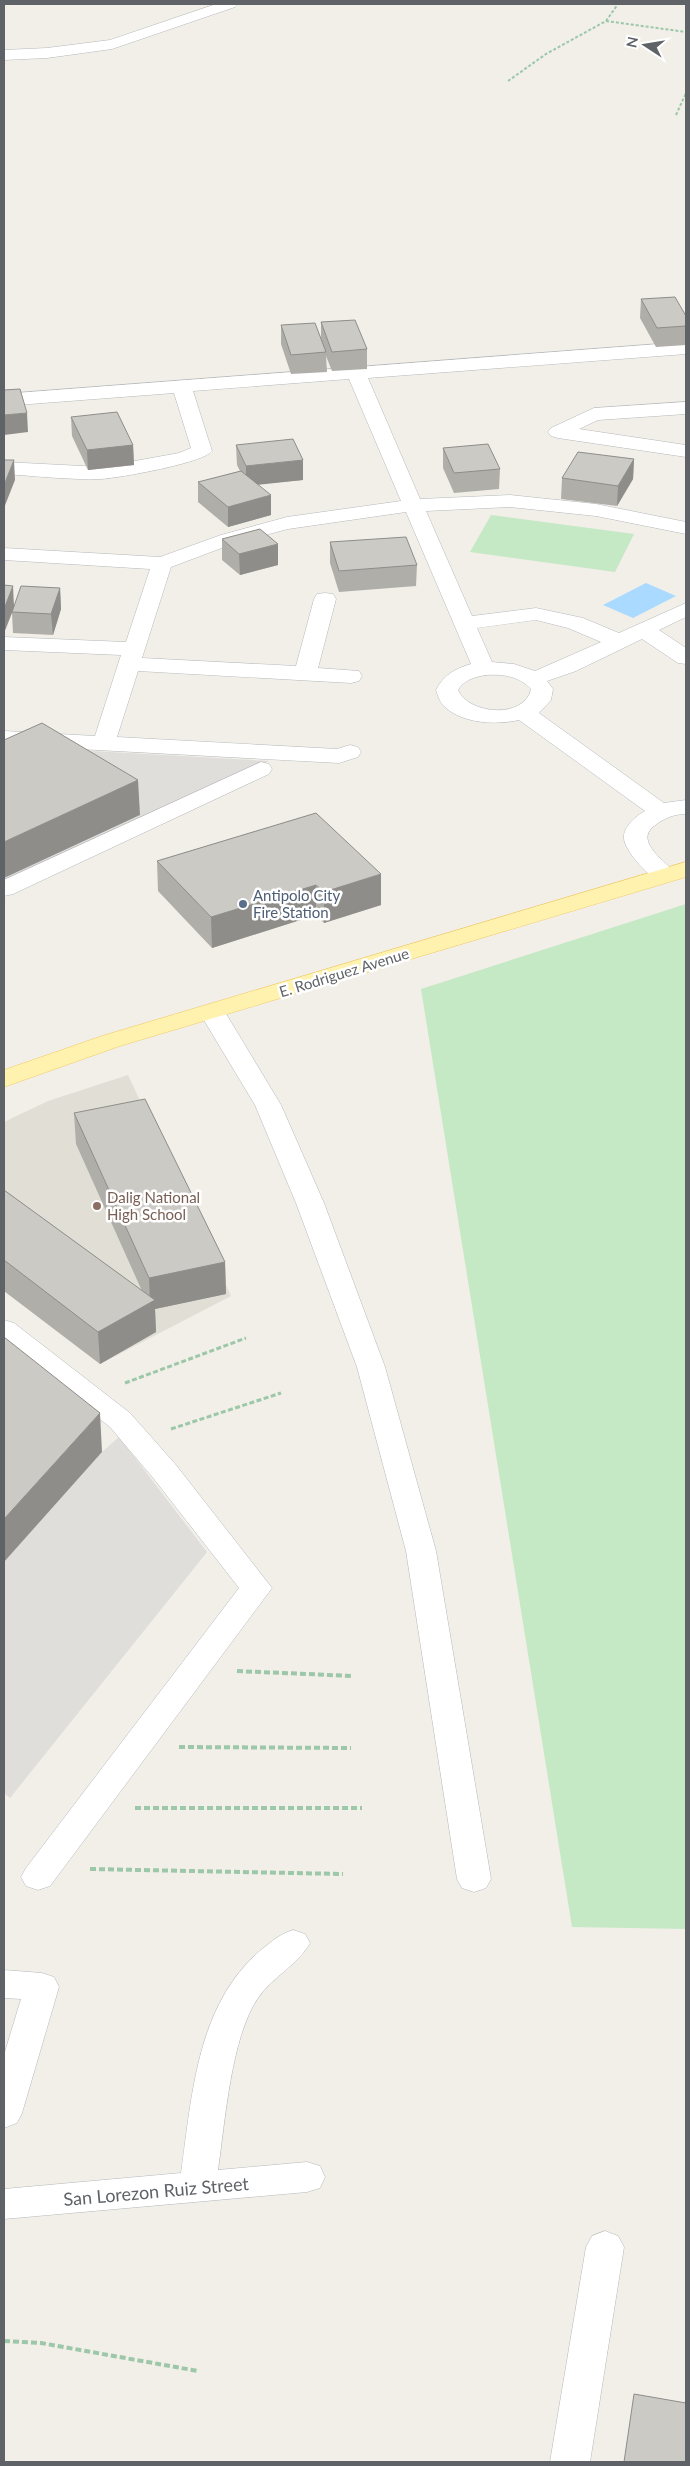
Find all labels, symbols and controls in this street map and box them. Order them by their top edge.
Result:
north arrow [620,20,670,70]
text: N [622,35,641,49]
place label: Antipolo City Fire Station [253,886,340,921]
marker: Antipolo City Fire Station [237,898,249,910]
street label: E. Rodriguez Avenue [277,944,411,1000]
place label: Dalig National High School [107,1188,200,1223]
marker: Dalig National High School [91,1200,103,1212]
street label: San Lorezon Ruiz Street [62,2172,250,2210]

